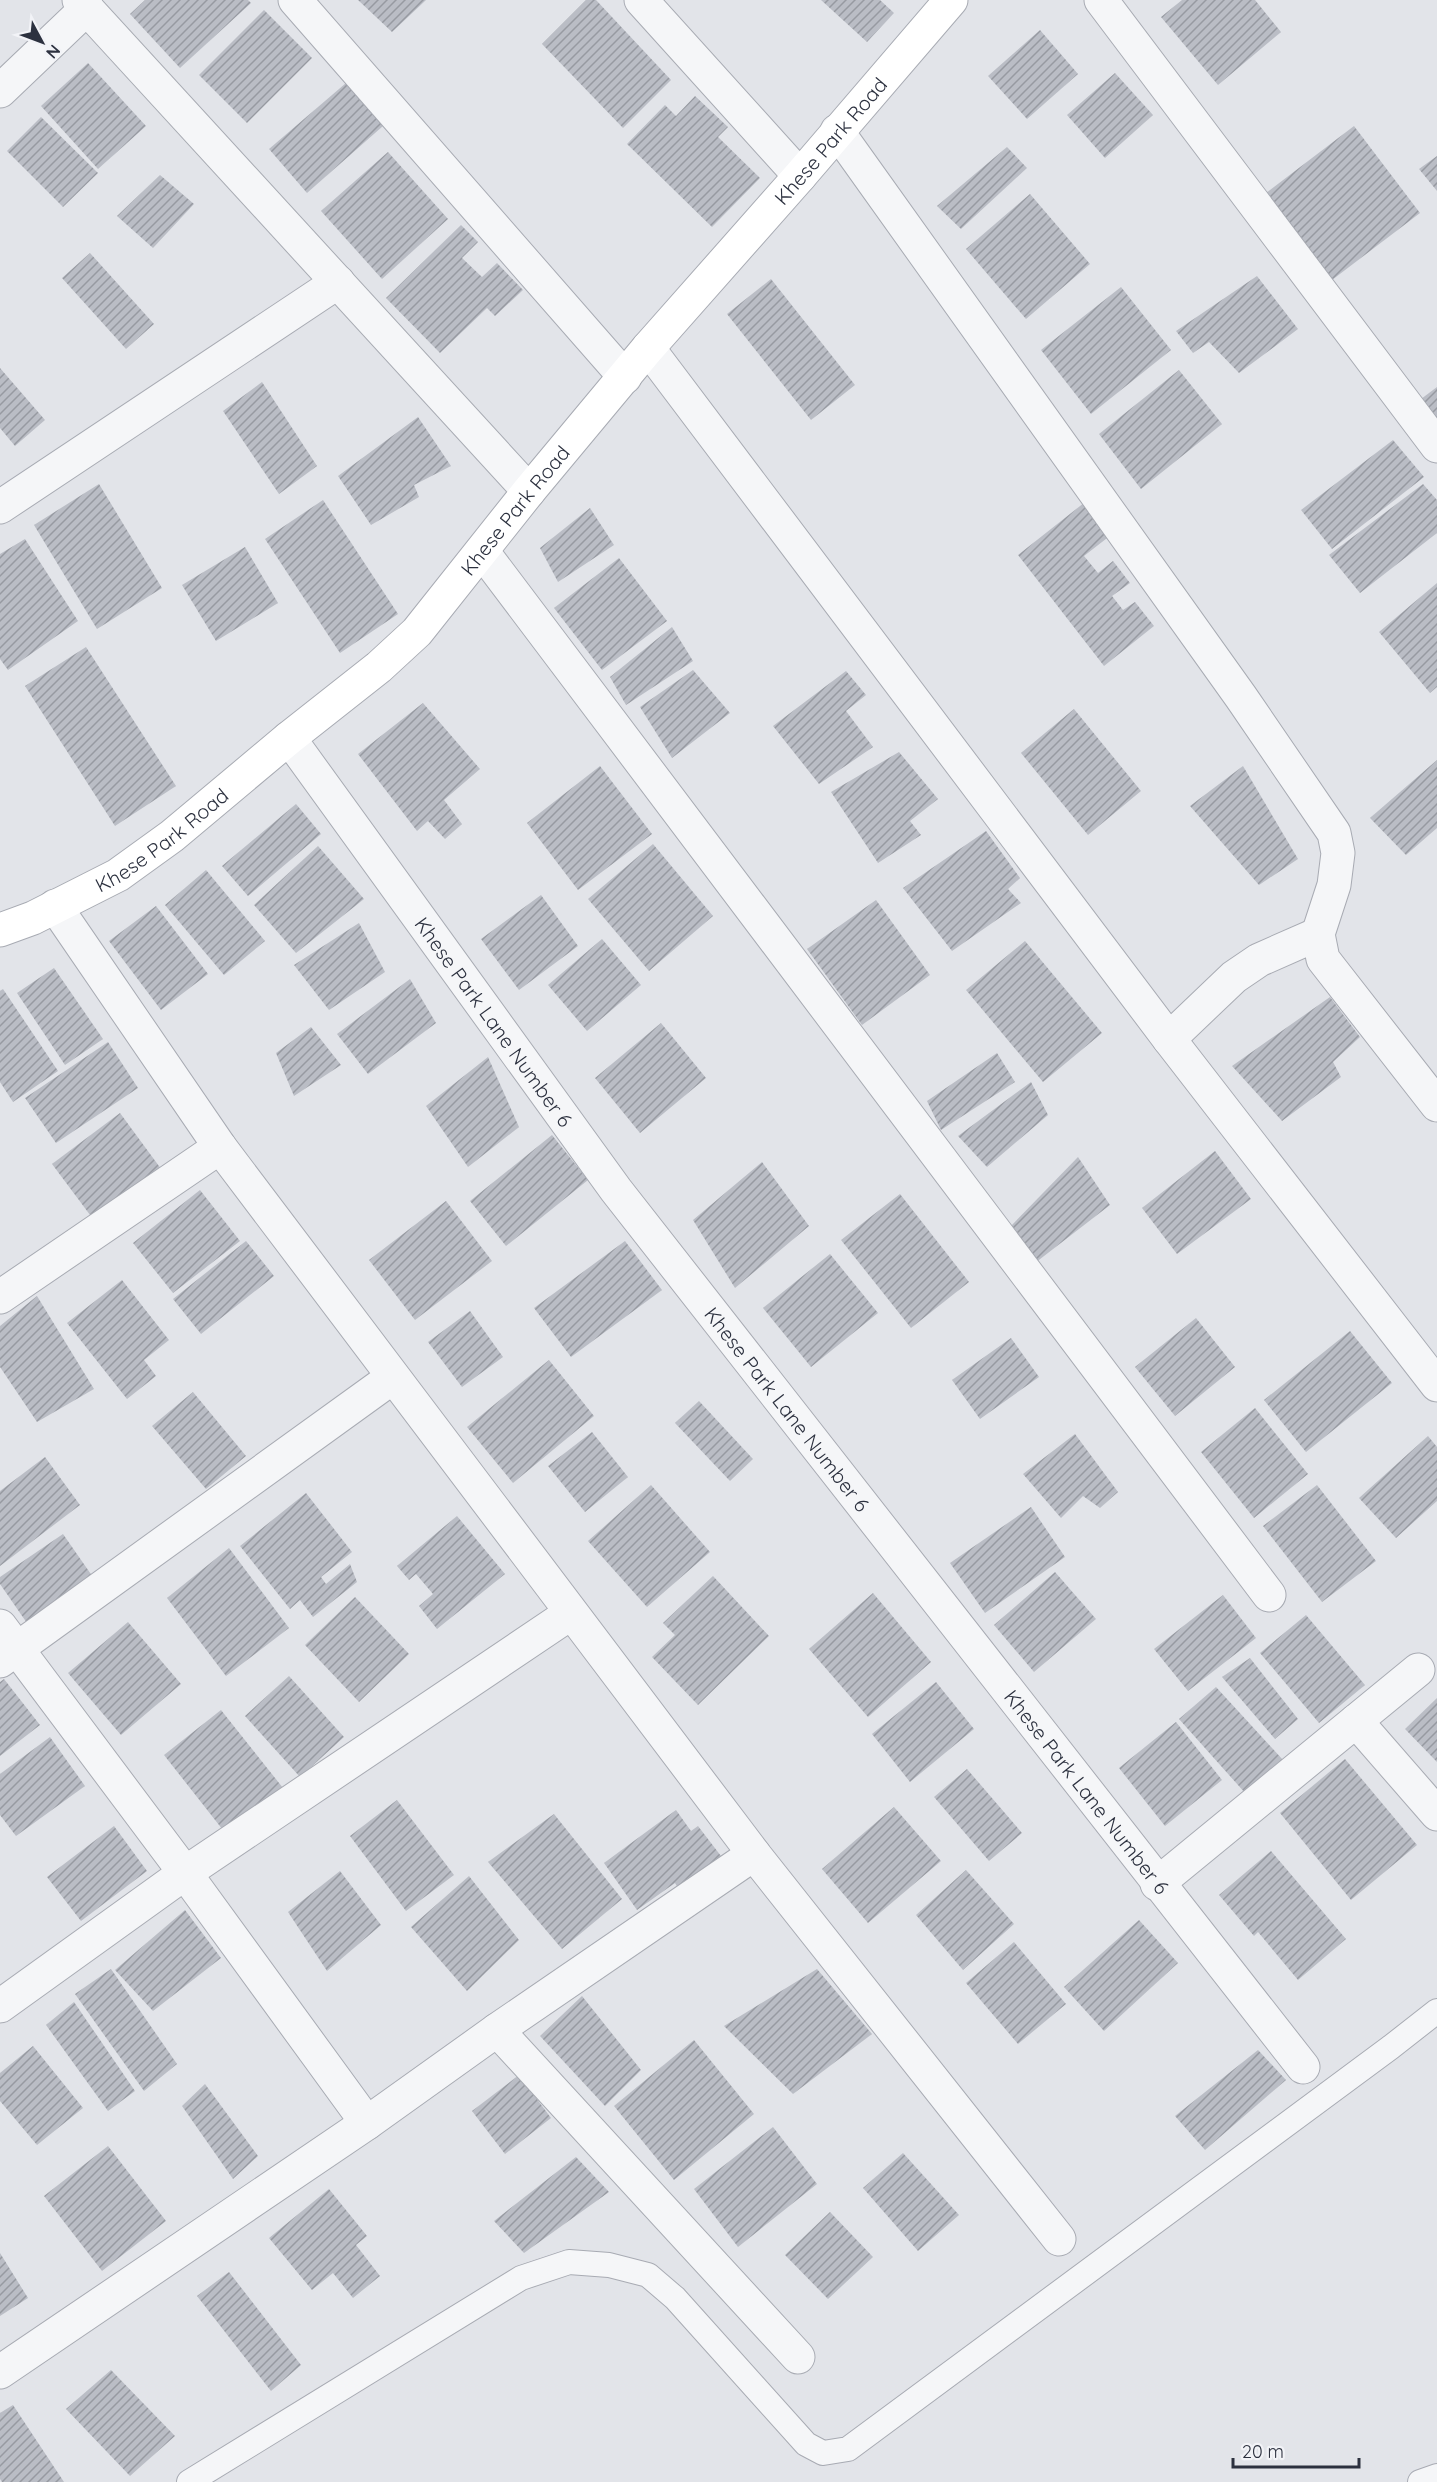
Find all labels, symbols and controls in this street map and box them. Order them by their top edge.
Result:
north arrow [12,12,72,72]
text: N [42,41,65,63]
street label: Khese Park Road [768,72,892,209]
street label: Khese Park Road [455,440,574,580]
street label: Khese Park Road [91,782,233,897]
street label: Khese Park Lane Number 6 [410,912,579,1132]
street label: Khese Park Lane Number 6 [700,1302,875,1516]
street label: Khese Park Lane Number 6 [999,1684,1175,1899]
scale bar [1233,2431,1359,2469]
text: 20 m [1242,2440,1284,2463]

